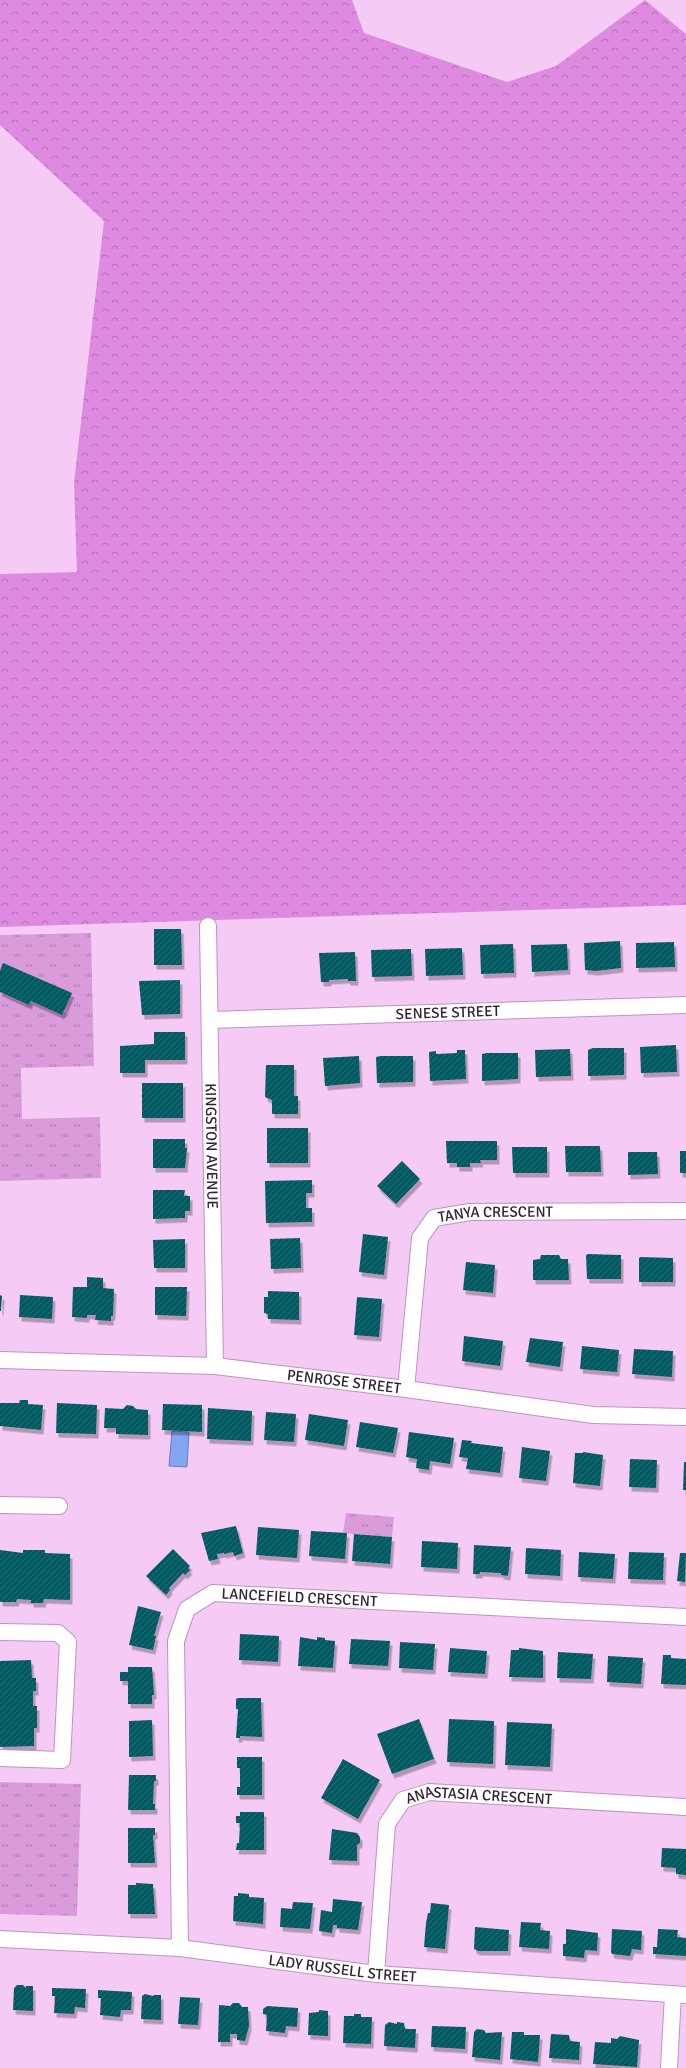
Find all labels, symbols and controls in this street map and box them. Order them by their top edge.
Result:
street label: SENESE STREET [395,1002,501,1023]
street label: KINGSTON AVENUE [202,1083,221,1209]
street label: TANYA CRESCENT [437,1203,554,1226]
street label: PENROSE STREET [286,1366,403,1397]
street label: LANCEFIELD CRESCENT [221,1584,379,1610]
street label: ANASTASIA CRESCENT [403,1782,553,1808]
street label: LADY RUSSELL STREET [267,1951,418,1986]

